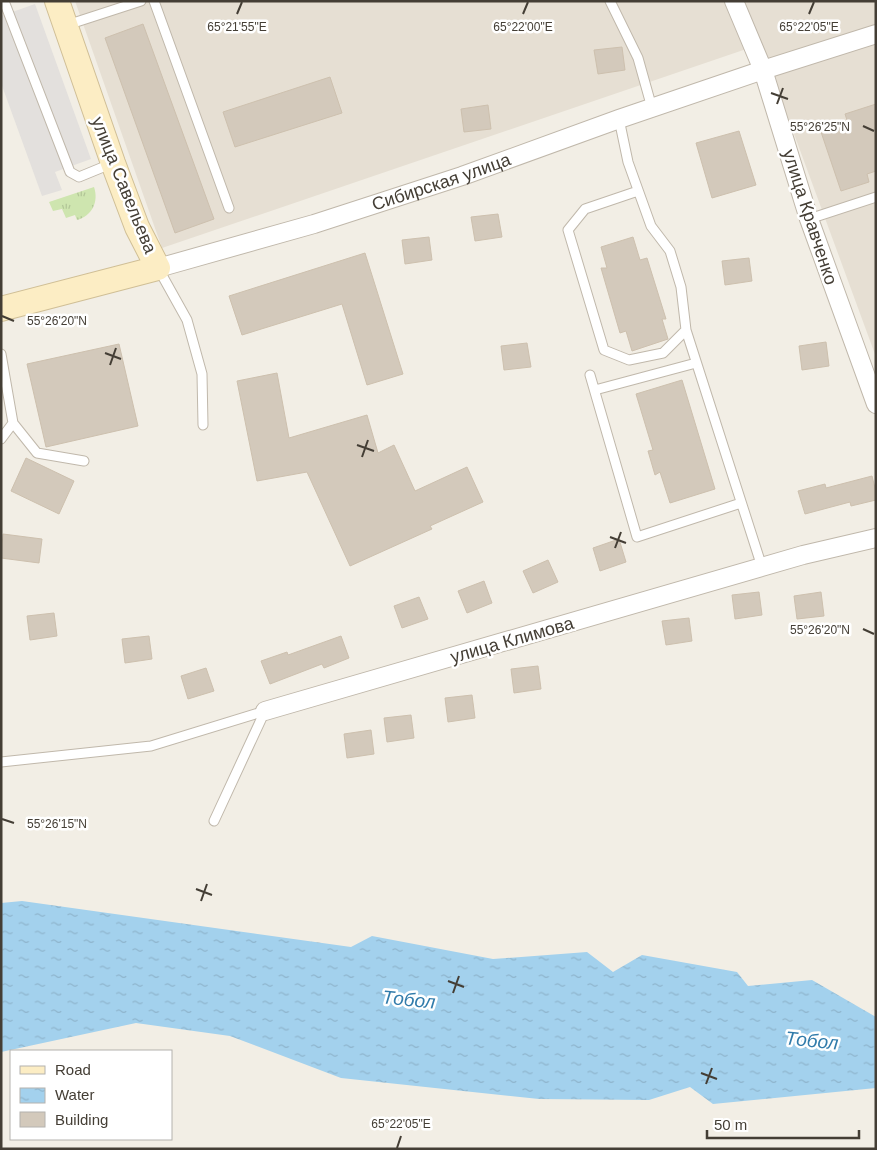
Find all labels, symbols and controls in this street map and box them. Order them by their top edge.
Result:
text: 65°21'55"E [207,20,267,34]
text: 65°22'00"E [493,20,553,34]
text: 65°22'05"E [779,20,839,34]
street label: улица Савельева [87,114,161,257]
text: 55°26'25"N [790,120,850,134]
street label: улица Кравченко [779,147,841,287]
street label: Сибирская улица [369,149,514,215]
text: 55°26'20"N [27,314,87,328]
street label: улица Климова [448,613,577,667]
text: 55°26'20"N [790,623,850,637]
text: 55°26'15"N [27,817,87,831]
water label: Тобол [381,986,437,1013]
water label: Тобол [784,1027,840,1054]
legend [10,1050,172,1140]
text: Road [55,1061,91,1078]
text: Water [55,1086,94,1103]
scale bar [707,1108,860,1140]
text: Building [55,1111,108,1128]
text: 50 m [714,1116,747,1133]
text: 65°22'05"E [371,1117,431,1131]

